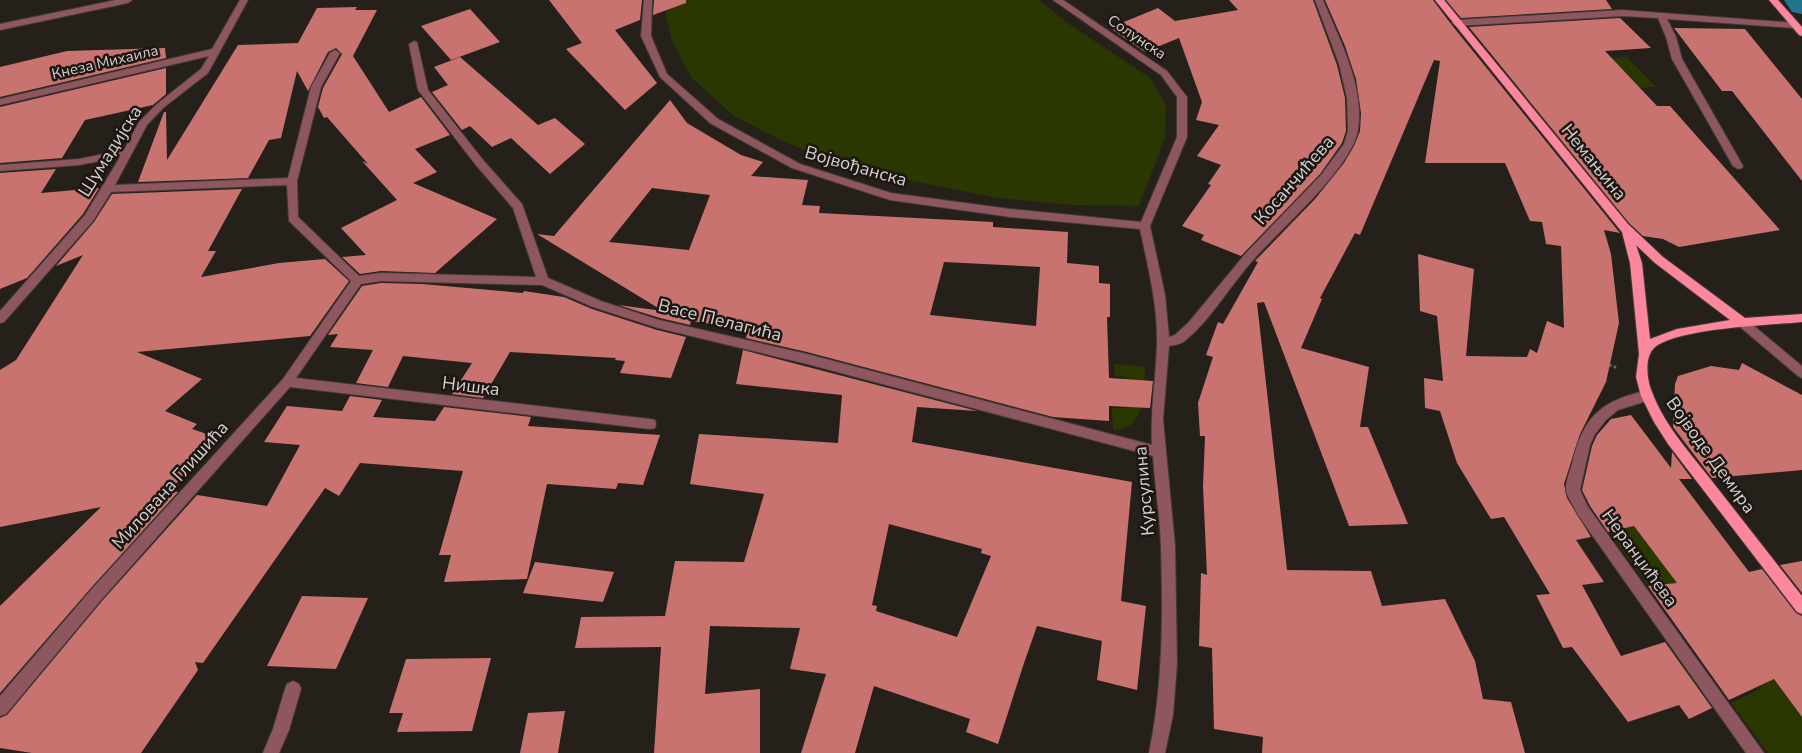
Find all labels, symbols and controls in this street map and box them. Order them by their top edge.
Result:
street label: Солунска [1104,10,1170,64]
street label: Кнеза Михаила [50,40,160,84]
street label: Шумадијска [72,101,148,201]
street label: Немањина [1556,119,1632,205]
street label: Косанчићева [1249,130,1339,230]
street label: Војвођанска [802,140,910,192]
street label: Васе Пелагића [656,293,784,347]
street label: Нишка [441,371,501,401]
street label: Војводе Демира [1661,392,1761,518]
street label: Милована Глишића [106,416,234,554]
street label: Курсулина [1128,445,1160,537]
street label: Неранџићева [1596,504,1684,612]

